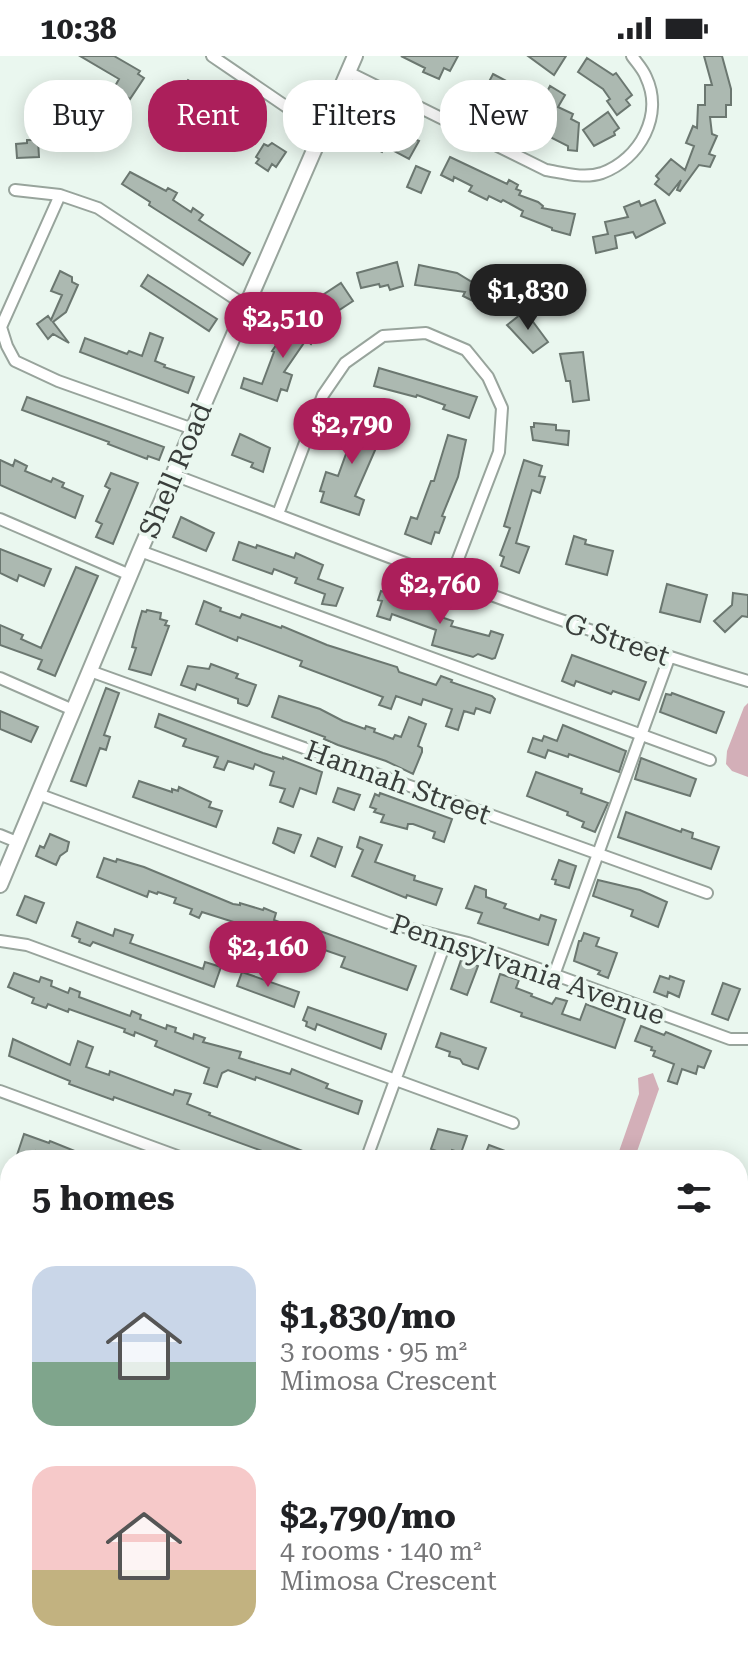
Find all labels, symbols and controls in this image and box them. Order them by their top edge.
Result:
text: 10:38 [40,11,117,46]
chip: Buy [24,80,132,152]
chip: Rent [148,80,267,152]
chip: Filters [283,80,424,152]
chip: New [440,80,557,152]
pin: $1,830 [463,264,593,332]
text: $1,830 [487,275,569,305]
pin: $2,510 [218,292,348,360]
text: $2,510 [242,303,324,333]
street label: Shell Road [132,398,219,543]
pin: $2,790 [287,398,417,466]
text: $2,790 [311,409,393,439]
pin: $2,760 [375,558,505,626]
text: $2,760 [399,569,481,599]
street label: G Street [560,606,674,673]
street label: Hannah Street [301,734,495,831]
street label: Pennsylvania Avenue [387,907,669,1032]
pin: $2,160 [203,921,333,989]
text: $2,160 [227,932,309,962]
icon: filters [672,1176,716,1220]
text: 5 homes [32,1178,175,1218]
text: $1,830/mo [280,1296,456,1336]
icon: home [96,1298,192,1394]
text: 3 rooms · 95 m² [280,1336,467,1366]
text: Mimosa Crescent [280,1366,497,1396]
text: $2,790/mo [280,1496,456,1536]
icon: home [96,1498,192,1594]
text: 4 rooms · 140 m² [280,1536,482,1566]
text: Mimosa Crescent [280,1566,497,1596]

